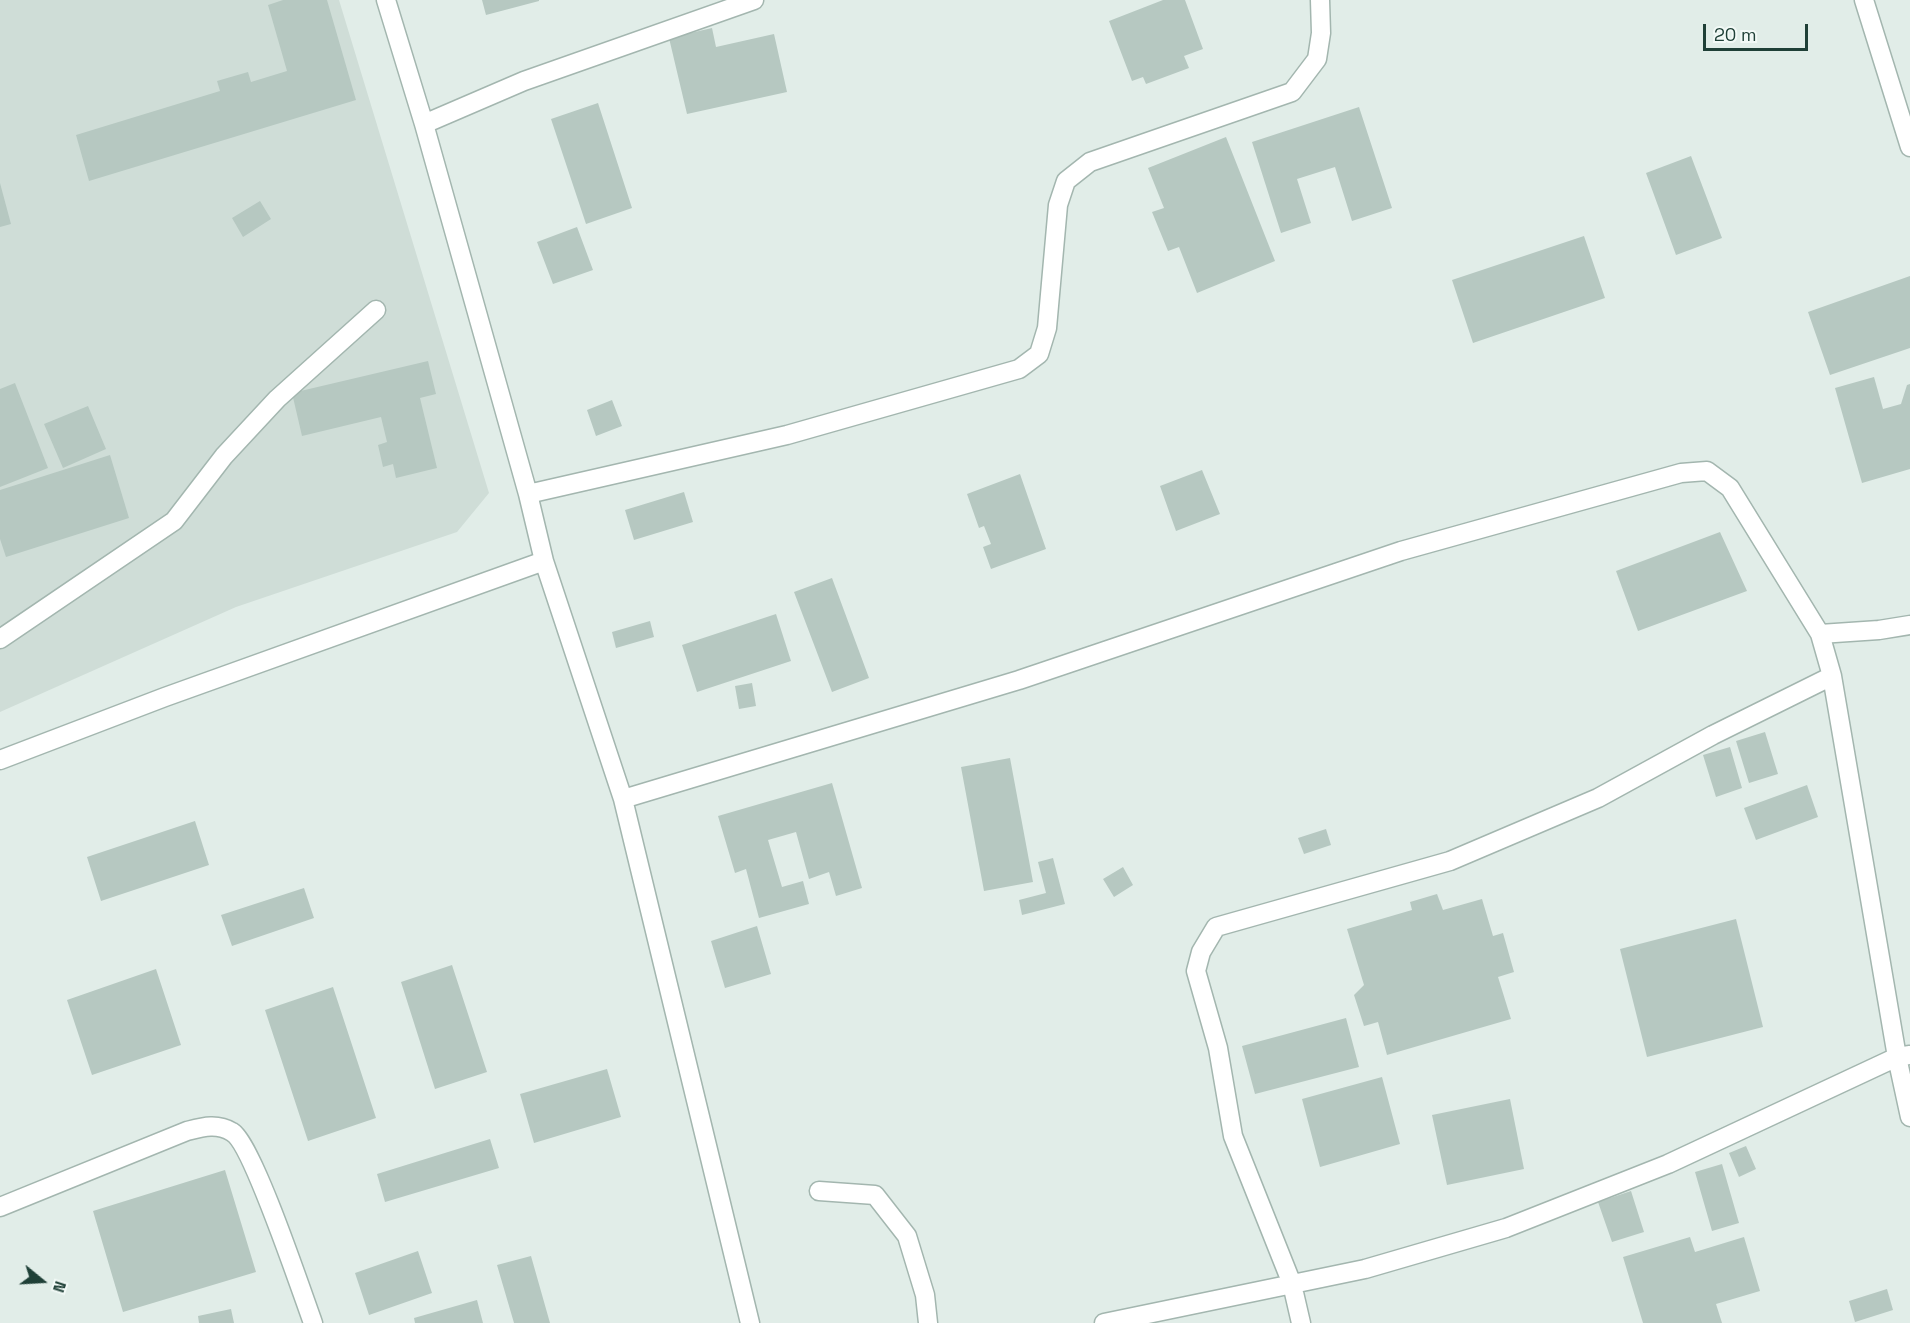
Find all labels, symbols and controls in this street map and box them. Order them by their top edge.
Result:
scale bar [1706,12,1811,50]
text: 20 m [1714,23,1757,46]
north arrow [12,1251,72,1311]
text: N [48,1278,71,1295]

